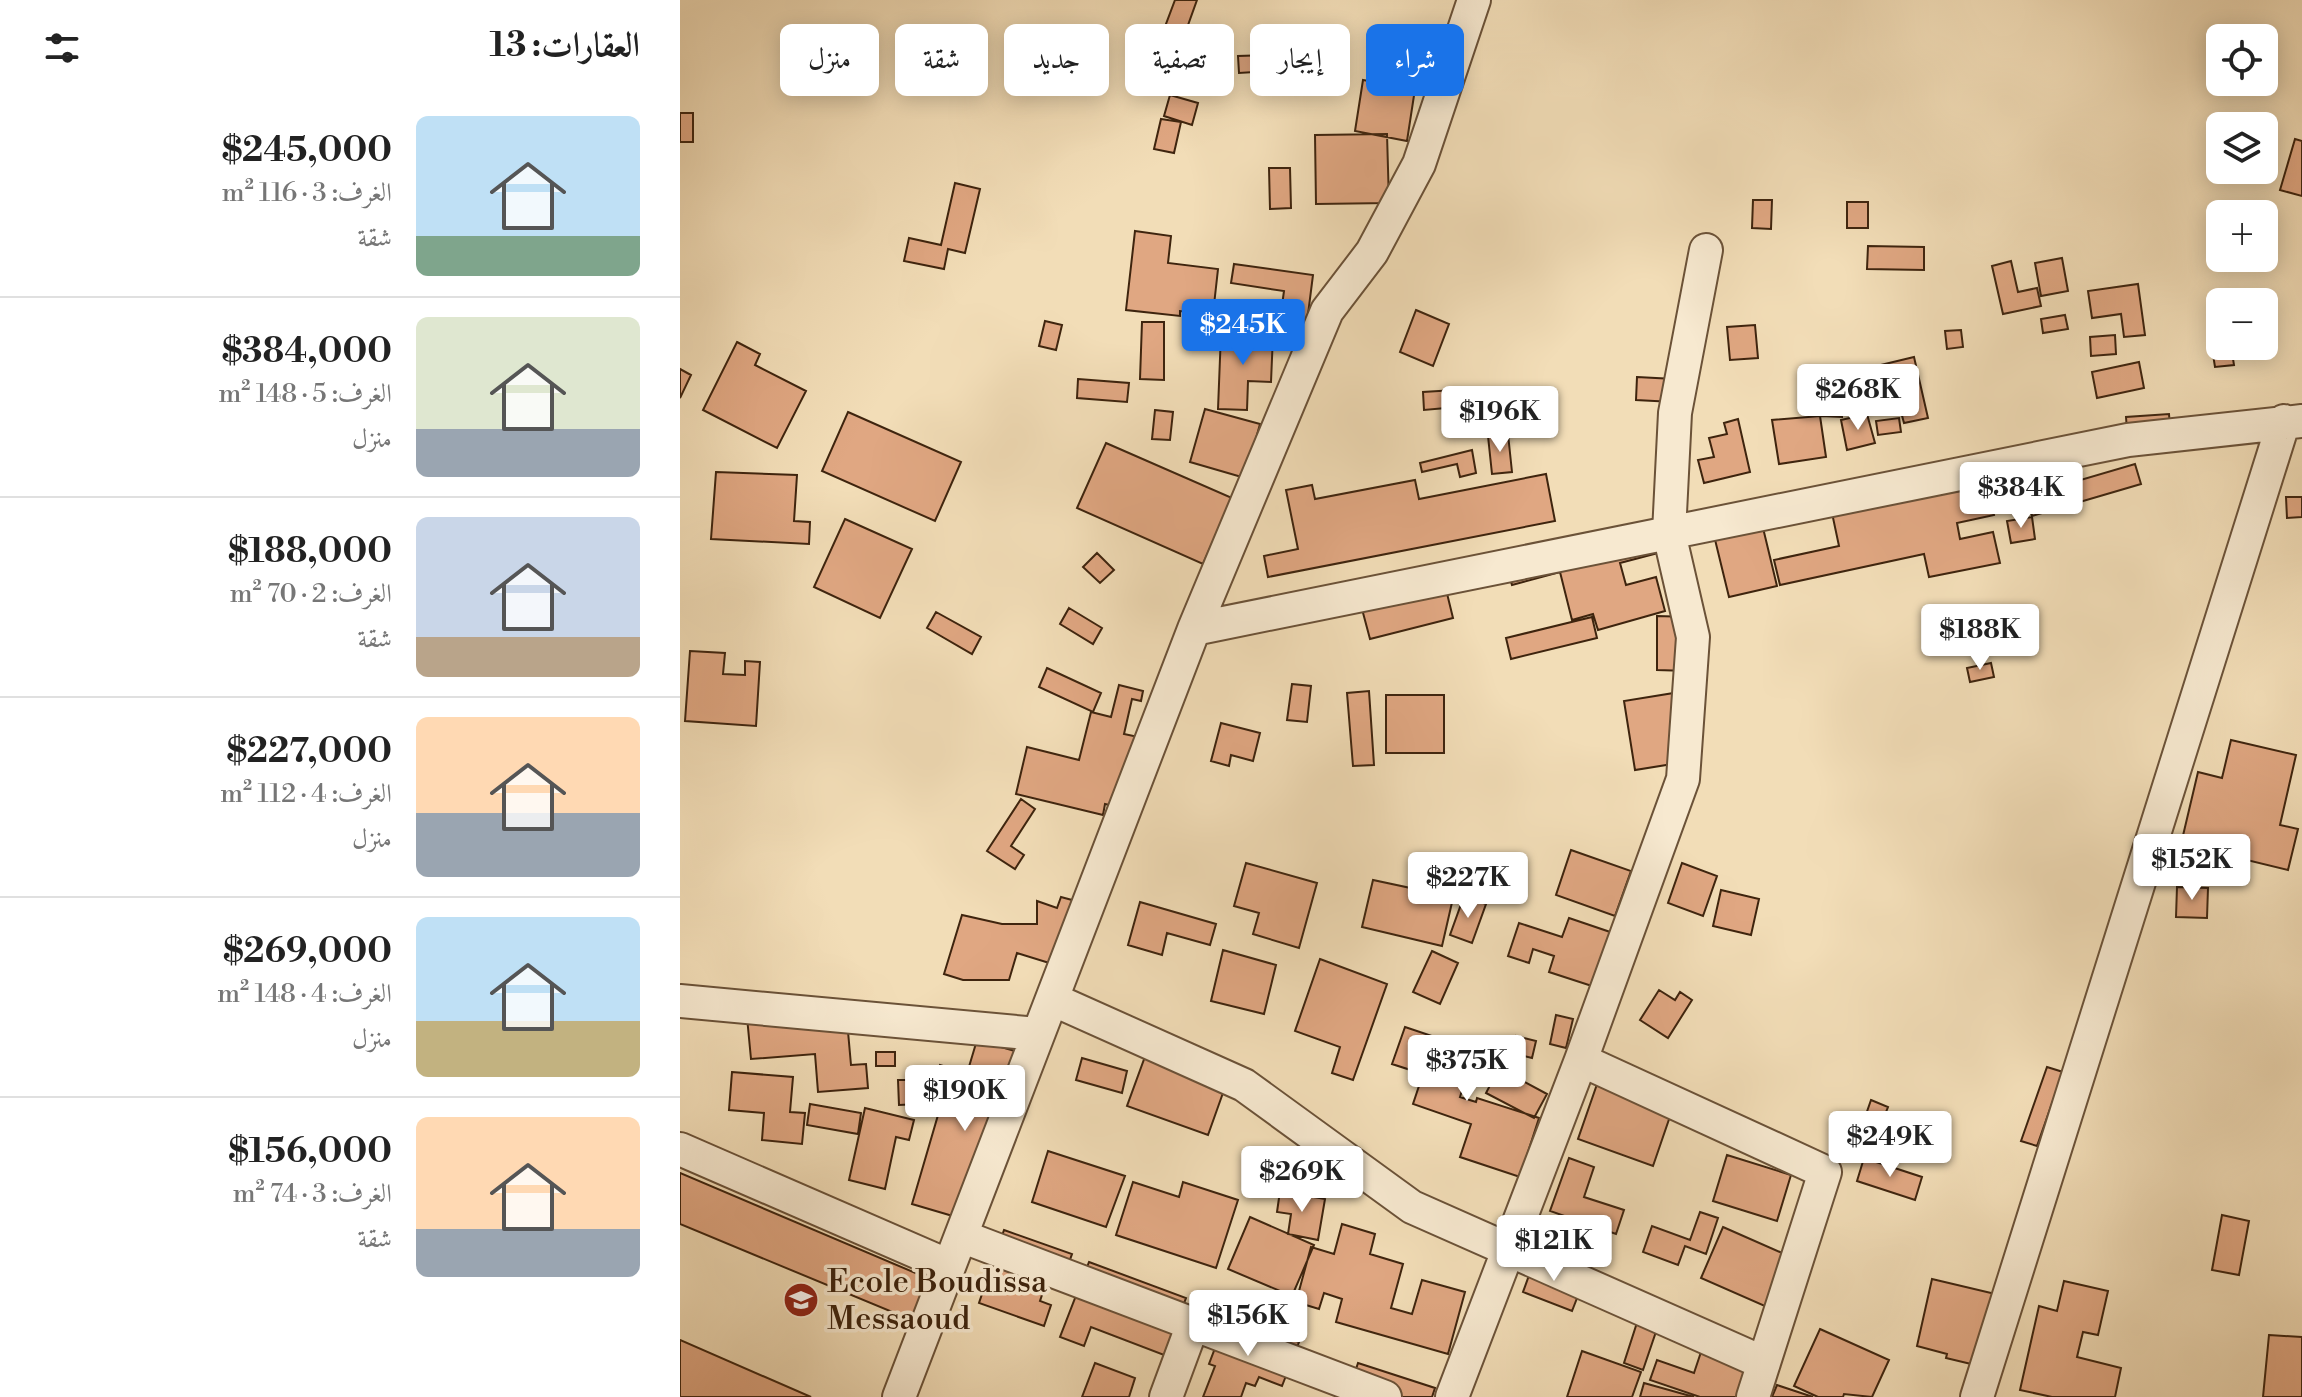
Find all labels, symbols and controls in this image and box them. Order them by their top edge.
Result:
chip: منزل [780,24,879,96]
chip: شقة [895,24,988,96]
chip: جديد [1004,24,1109,96]
chip: تصفية [1125,24,1234,96]
chip: إيجار [1250,24,1350,96]
chip: شراء [1366,24,1464,96]
map controls [2206,24,2278,360]
button: locate [2206,24,2278,96]
text: العقارات: 13 [490,25,640,67]
icon: filters [40,26,84,70]
button: layers [2206,112,2278,184]
text: $245,000 [222,130,392,172]
icon: home [480,148,576,244]
text: الغرف: 3 · 116 m² [222,177,392,209]
button: + [2206,200,2278,272]
text: شقة [358,222,392,254]
button: − [2206,288,2278,360]
pin: $245K [1187,299,1299,367]
text: $245K [1200,309,1286,341]
text: $384,000 [222,331,392,373]
icon: home [480,349,576,445]
pin: $268K [1802,364,1914,432]
text: $268K [1815,374,1901,406]
text: الغرف: 5 · 148 m² [218,378,392,410]
pin: $196K [1444,386,1556,454]
text: $196K [1459,396,1541,428]
text: منزل [352,423,392,455]
pin: $384K [1965,462,2077,530]
text: $384K [1978,472,2064,504]
text: $188,000 [228,531,392,573]
icon: home [480,549,576,645]
text: الغرف: 2 · 70 m² [230,578,392,610]
pin: $188K [1924,604,2036,672]
text: $188K [1939,614,2021,646]
text: شقة [358,623,392,655]
text: $227,000 [227,731,392,773]
icon: home [480,749,576,845]
text: الغرف: 4 · 112 m² [220,778,392,810]
text: منزل [352,823,392,855]
pin: $152K [2136,834,2248,902]
text: $152K [2151,844,2233,876]
pin: $227K [1412,852,1524,920]
text: $227K [1426,862,1510,894]
text: $269,000 [223,931,392,973]
icon: home [480,949,576,1045]
text: الغرف: 4 · 148 m² [217,978,392,1010]
text: منزل [352,1023,392,1055]
pin: $375K [1411,1035,1523,1103]
text: $375K [1426,1045,1508,1077]
pin: $190K [909,1065,1021,1133]
text: $190K [923,1075,1007,1107]
pin: $249K [1834,1111,1946,1179]
text: $249K [1847,1121,1933,1153]
text: $156,000 [228,1131,392,1173]
pin: $269K [1246,1146,1358,1214]
icon: home [480,1149,576,1245]
text: $269K [1259,1156,1345,1188]
text: الغرف: 3 · 74 m² [233,1178,392,1210]
pin: $121K [1498,1215,1610,1283]
text: شقة [358,1223,392,1255]
text: $121K [1515,1225,1593,1257]
place label: Ecole Boudissa Messaoud [827,1262,1048,1339]
school or university icon: Ecole Boudissa Messaoud [782,1281,820,1319]
pin: $156K [1192,1290,1304,1358]
text: $156K [1207,1300,1289,1332]

